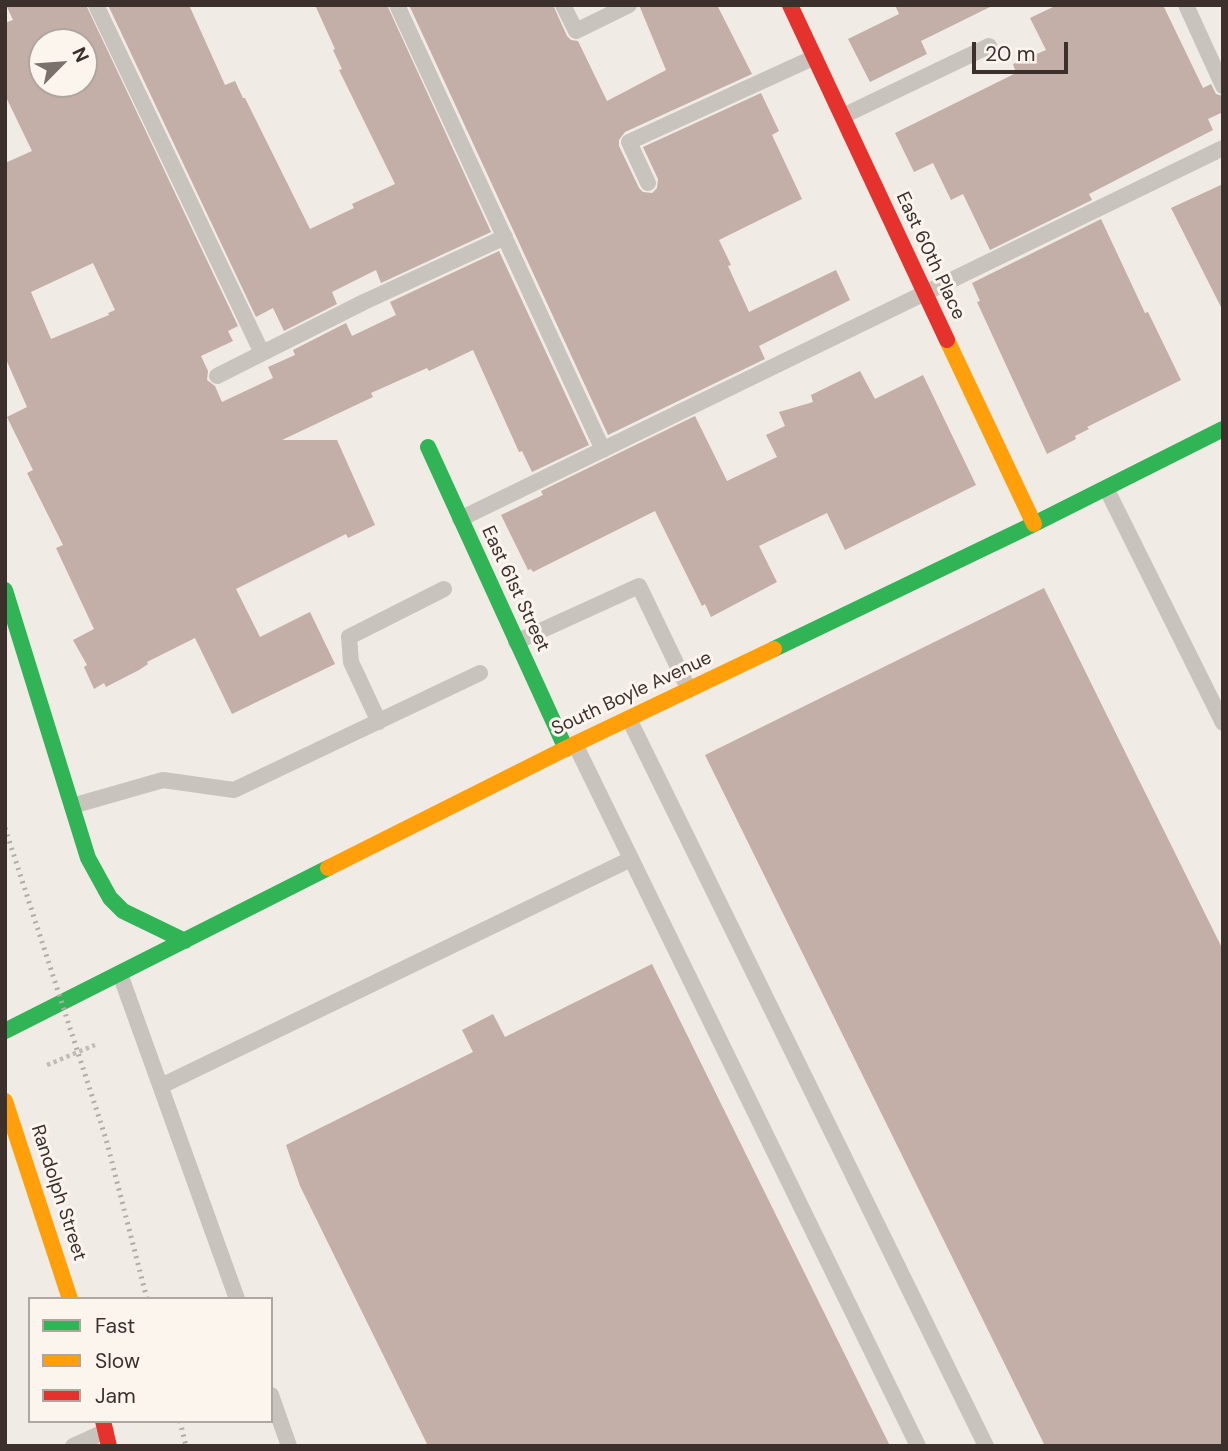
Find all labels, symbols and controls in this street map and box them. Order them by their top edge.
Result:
north arrow [28,28,98,98]
scale bar [976,28,1072,72]
text: 20 m [985,40,1036,68]
text: N [66,43,95,66]
street label: East 60th Place [890,189,970,323]
street label: East 61st Street [476,523,554,655]
street label: South Boyle Avenue [548,647,716,741]
street label: Randolph Street [25,1122,91,1264]
legend [28,1297,273,1423]
text: Fast [95,1312,135,1340]
text: Slow [95,1347,140,1375]
text: Jam [95,1382,136,1410]

